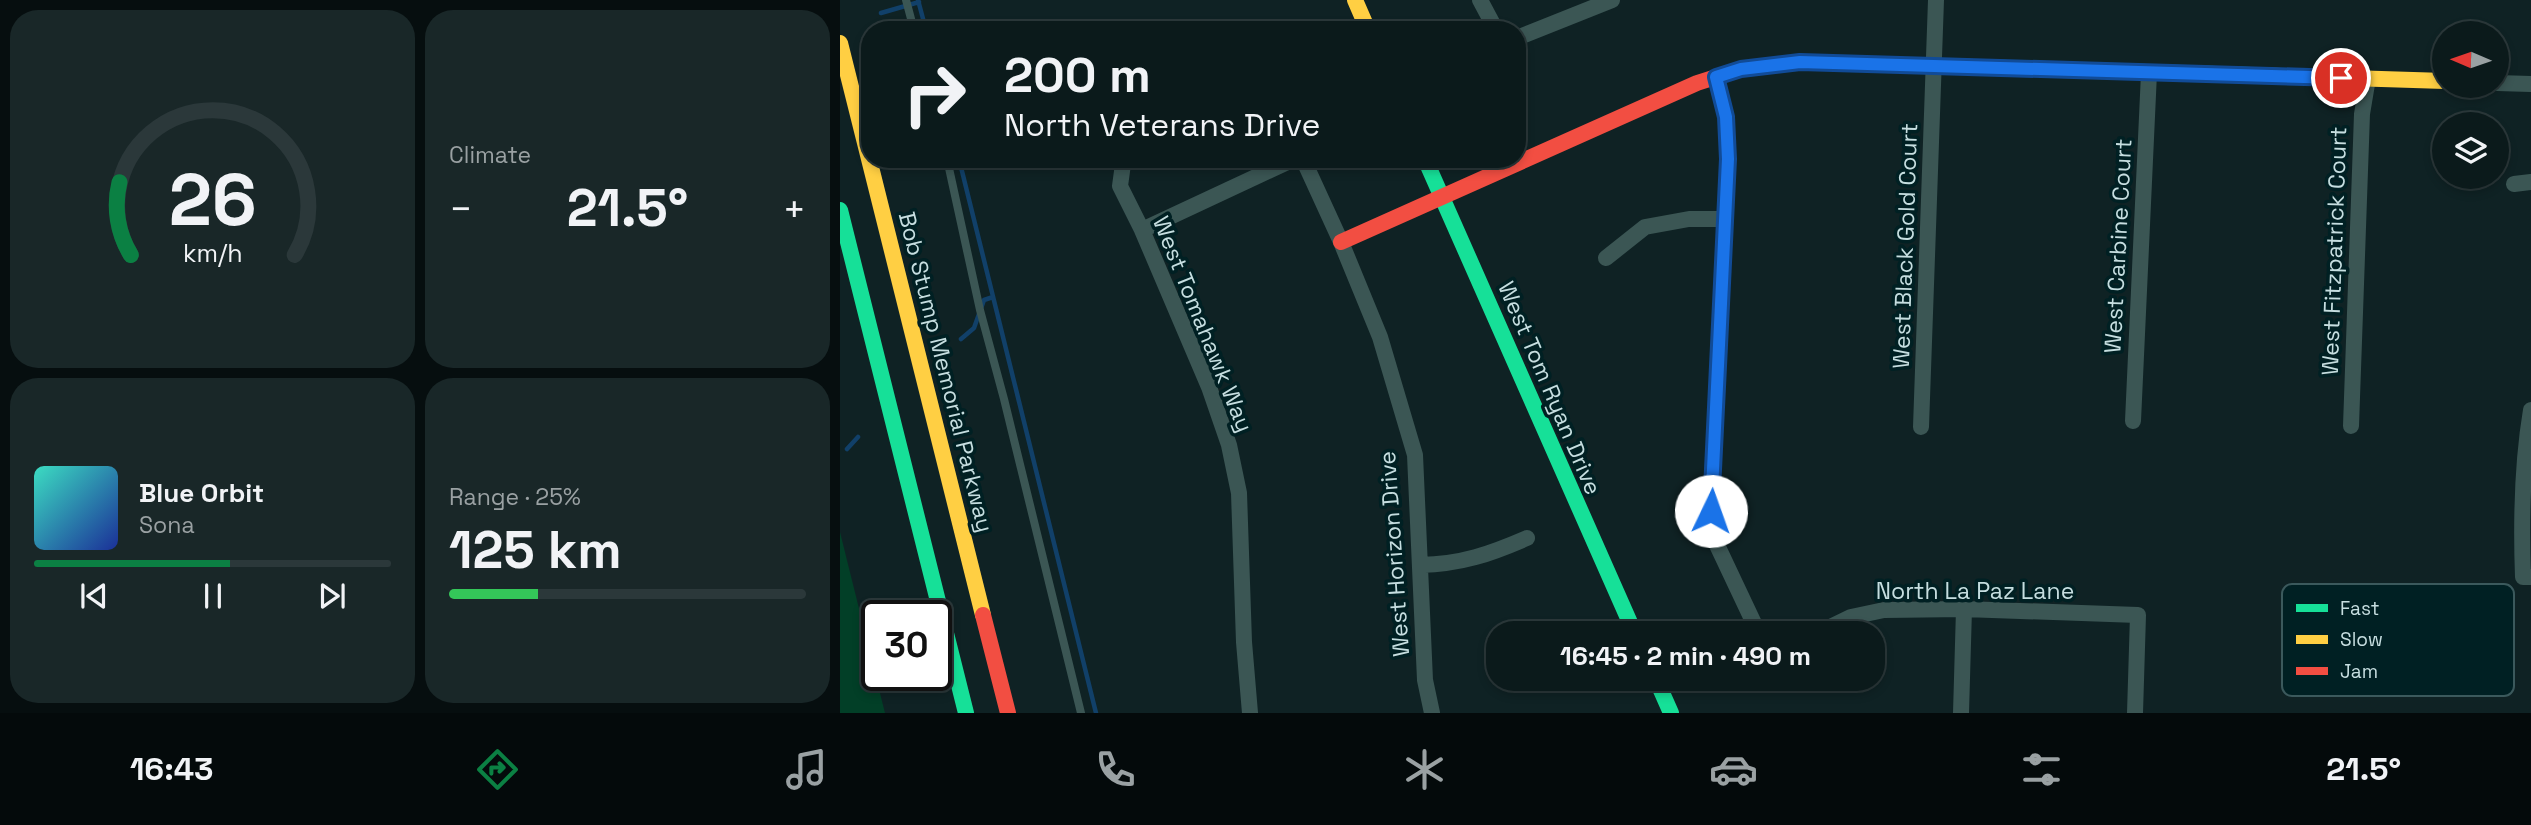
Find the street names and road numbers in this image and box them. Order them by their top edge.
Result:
street label: West Black Gold Court [1886,123,1924,369]
street label: West Fitzpatrick Court [2315,126,2353,376]
street label: West Carbine Court [2097,138,2139,354]
street label: Bob Stump Memorial Parkway [892,209,1000,535]
street label: West Tomahawk Way [1146,212,1260,436]
street label: West Tom Ryan Drive [1491,277,1609,499]
street label: West Horizon Drive [1372,450,1416,658]
street label: North La Paz Lane [1876,576,2074,606]

